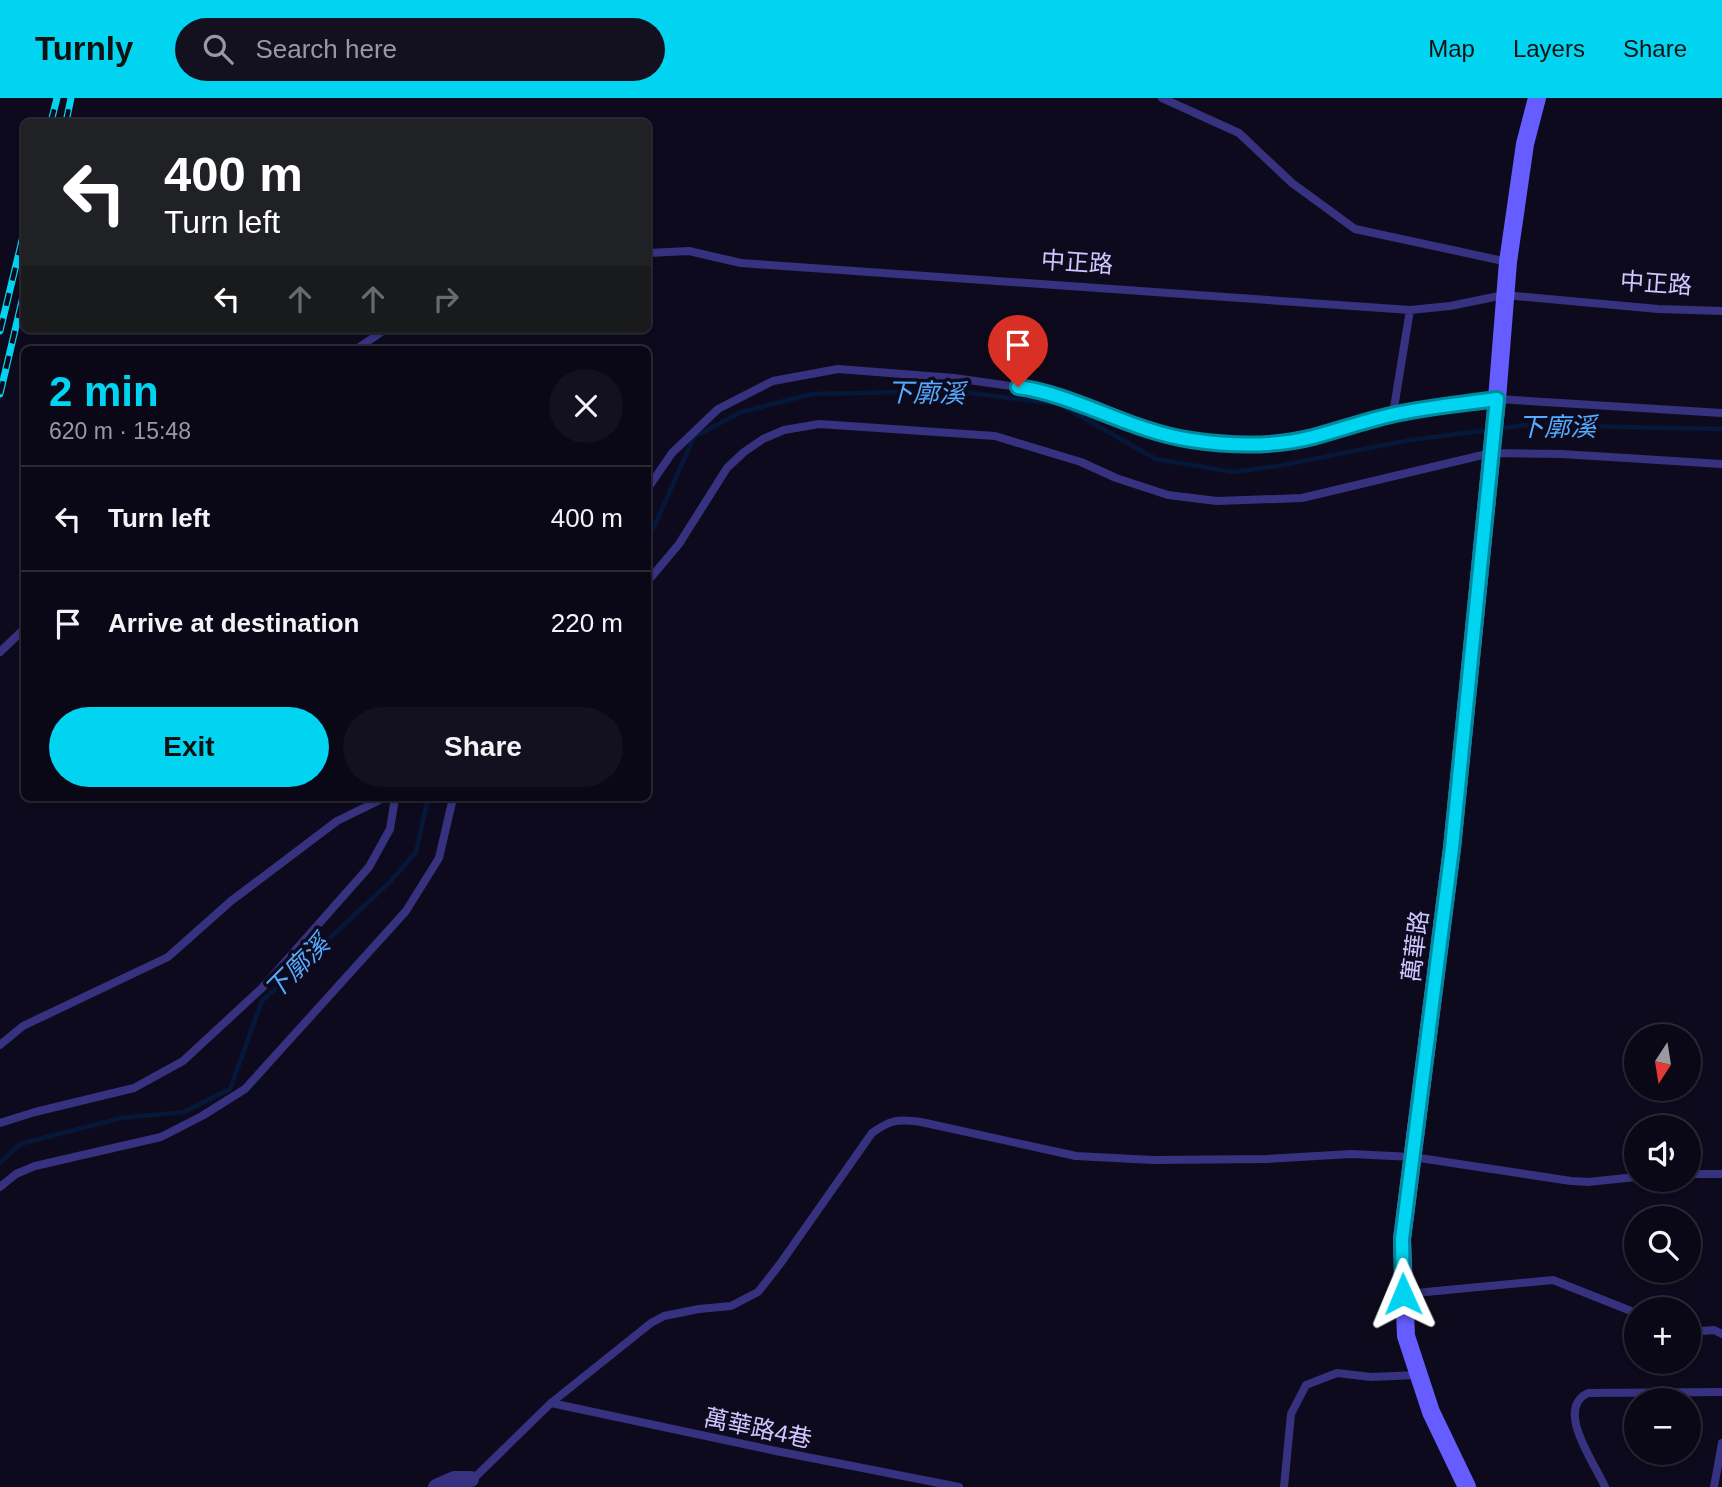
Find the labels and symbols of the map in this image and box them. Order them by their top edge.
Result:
street label: 中正路 [1040,246,1114,278]
street label: 中正路 [1619,267,1693,299]
pin [988,315,1048,387]
water label: 下廓溪 [887,377,969,409]
water label: 下廓溪 [1518,412,1600,442]
street label: 萬華路 [1397,909,1433,983]
water label: 下廓溪 [259,926,338,1005]
north arrow [1624,1024,1701,1101]
position arrow [1366,1257,1440,1331]
street label: 萬華路4巷 [702,1403,814,1453]

